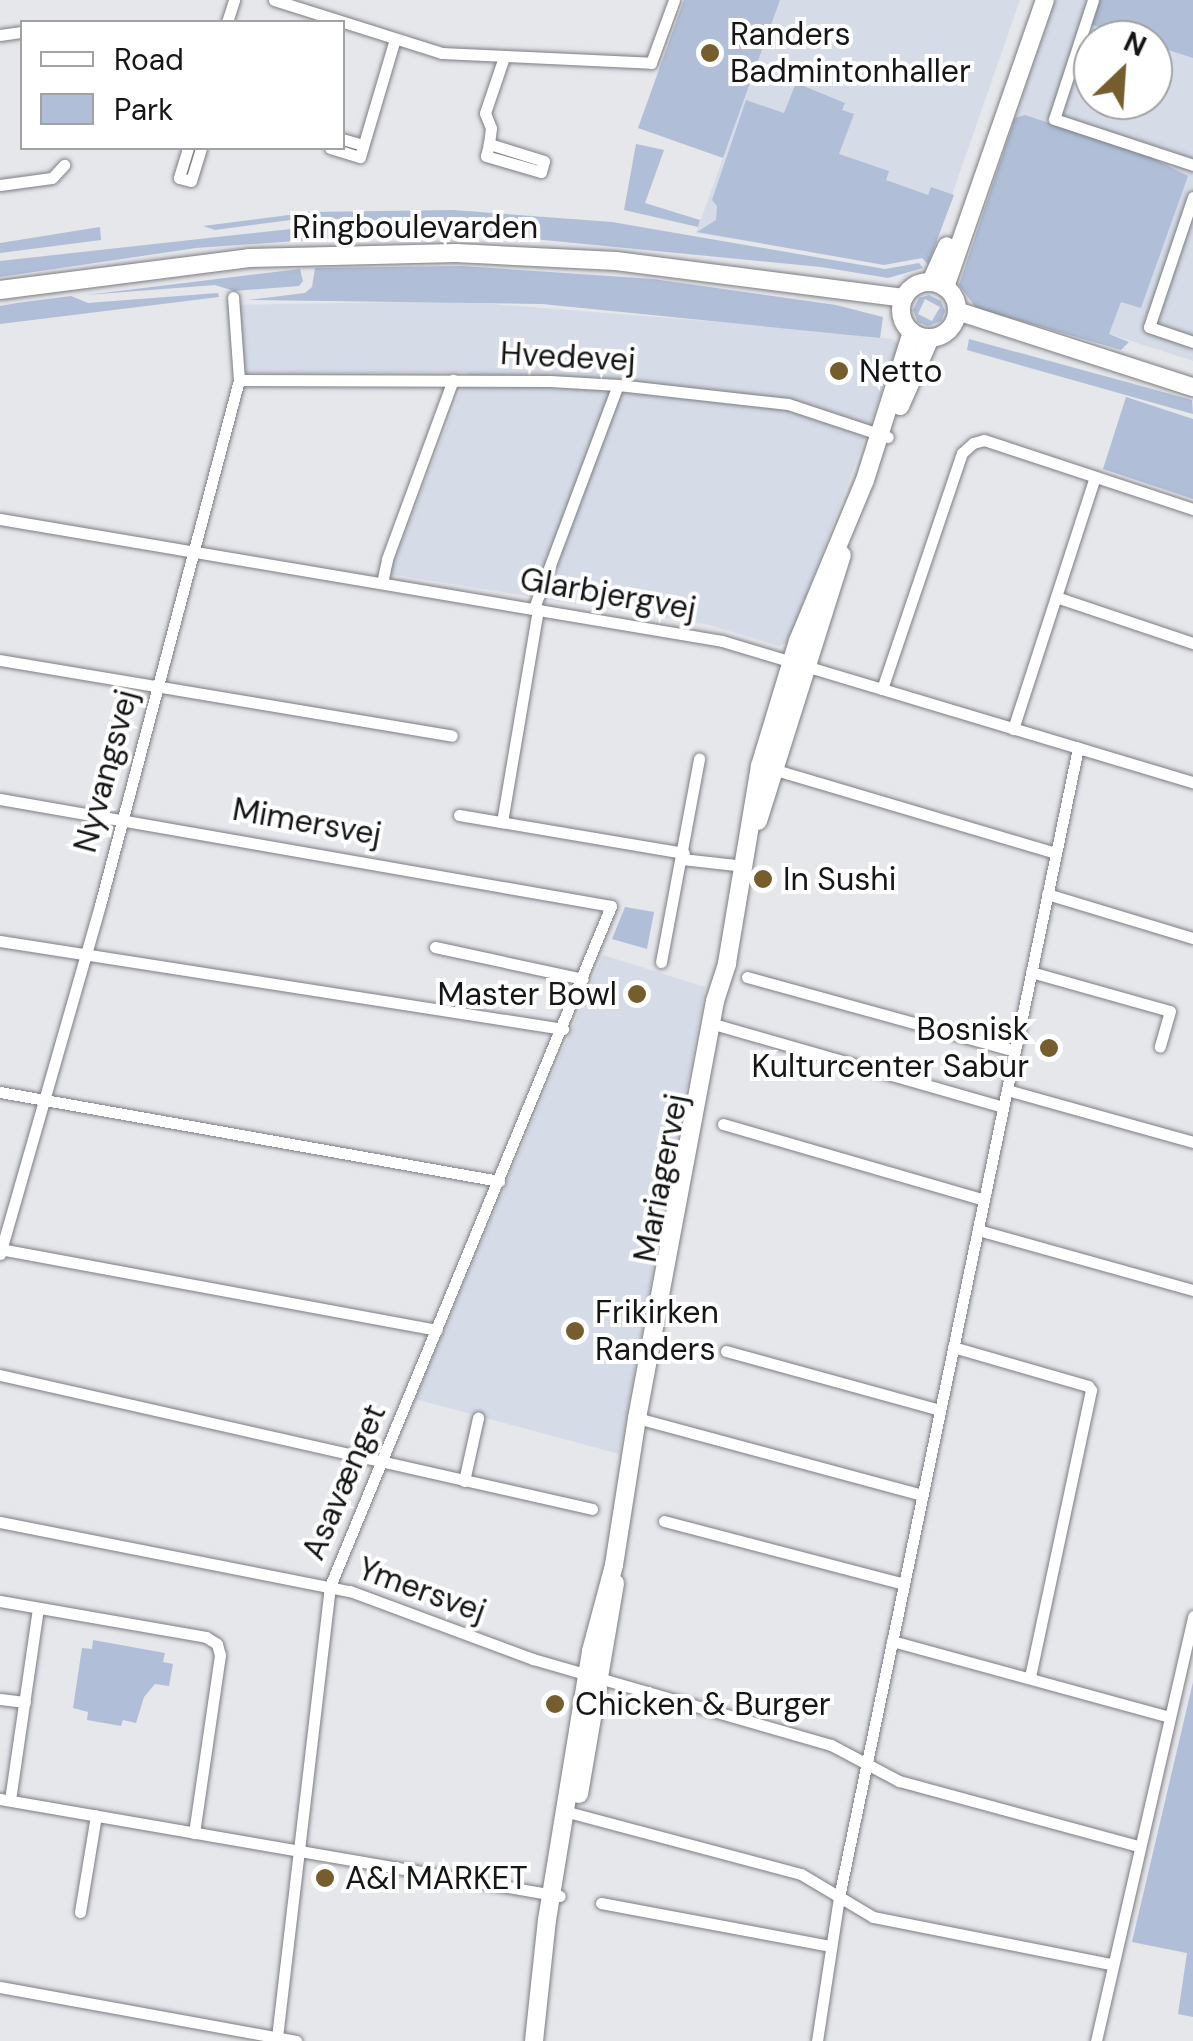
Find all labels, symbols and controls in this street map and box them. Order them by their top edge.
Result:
place label: Randers Badmintonhaller [730,16,971,91]
legend [20,20,345,150]
north arrow [1073,20,1173,120]
text: N [1118,23,1152,65]
text: Road [114,40,184,79]
marker: Randers Badmintonhaller [699,42,721,64]
text: Park [114,90,173,129]
street label: Ringboulevarden [292,208,538,246]
street label: Hvedevej [499,334,637,380]
place label: Netto [859,352,942,390]
marker: Netto [828,360,850,382]
street label: Glarbjergvej [517,560,699,628]
street label: Nyvangsvej [66,685,146,857]
street label: Mimersvej [230,790,384,854]
place label: In Sushi [783,860,896,898]
marker: In Sushi [752,868,774,890]
place label: Master Bowl [437,975,617,1013]
marker: Master Bowl [626,983,648,1005]
place label: Bosnisk Kulturcenter Sabur [752,1011,1029,1086]
marker: Bosnisk Kulturcenter Sabur [1038,1037,1060,1059]
street label: Mariagervej [626,1091,696,1265]
place label: Frikirken Randers [595,1294,719,1369]
marker: Frikirken Randers [564,1320,586,1342]
street label: Asavænget [294,1398,394,1566]
street label: Ymersvej [353,1549,491,1631]
place label: Chicken & Burger [575,1685,831,1723]
marker: Chicken & Burger [544,1693,566,1715]
place label: A&I MARKET [345,1859,528,1897]
marker: A&I MARKET [314,1867,336,1889]

